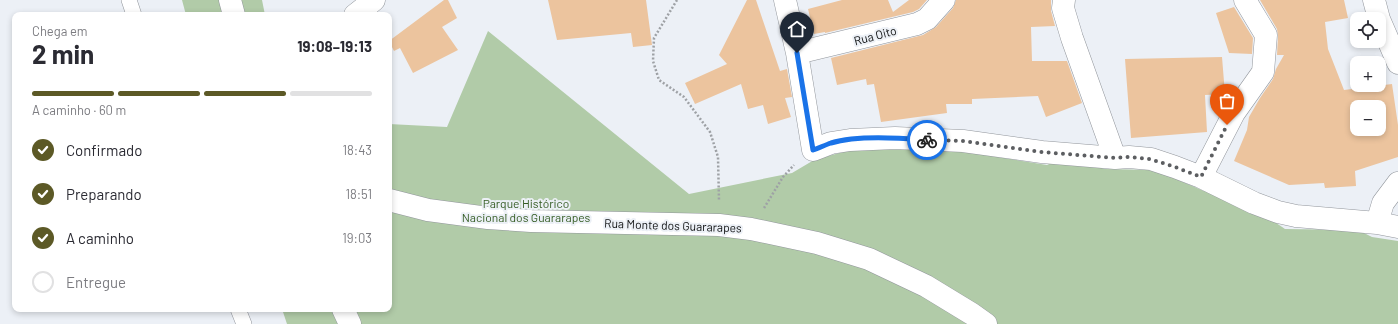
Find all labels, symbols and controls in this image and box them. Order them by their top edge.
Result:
pin [780,12,814,53]
map controls [1350,12,1386,136]
button: locate [1350,12,1386,48]
icon: home [786,18,808,40]
text: Chega em [32,23,88,39]
street label: Rua Oito [852,23,898,47]
text: 19:08–19:13 [297,37,372,55]
text: 2 min [32,38,94,69]
button: + [1350,56,1386,92]
pin [1210,84,1244,125]
icon: bag [1216,90,1238,112]
button: − [1350,100,1386,136]
text: A caminho · 60 m [32,102,126,118]
courier [907,120,947,160]
icon: bike [916,129,938,151]
icon: check [32,139,54,161]
text: Confirmado [66,141,142,159]
text: 18:43 [342,142,372,158]
icon: check [32,183,54,205]
text: Preparando [66,185,142,203]
text: 18:51 [345,186,372,202]
park label: Parque Histórico Nacional dos Guararapes [462,196,591,224]
street label: Rua Monte dos Guararapes [604,216,742,234]
icon: check [32,227,54,249]
text: A caminho [66,229,134,247]
text: 19:03 [342,230,372,246]
text: Entregue [66,273,126,291]

